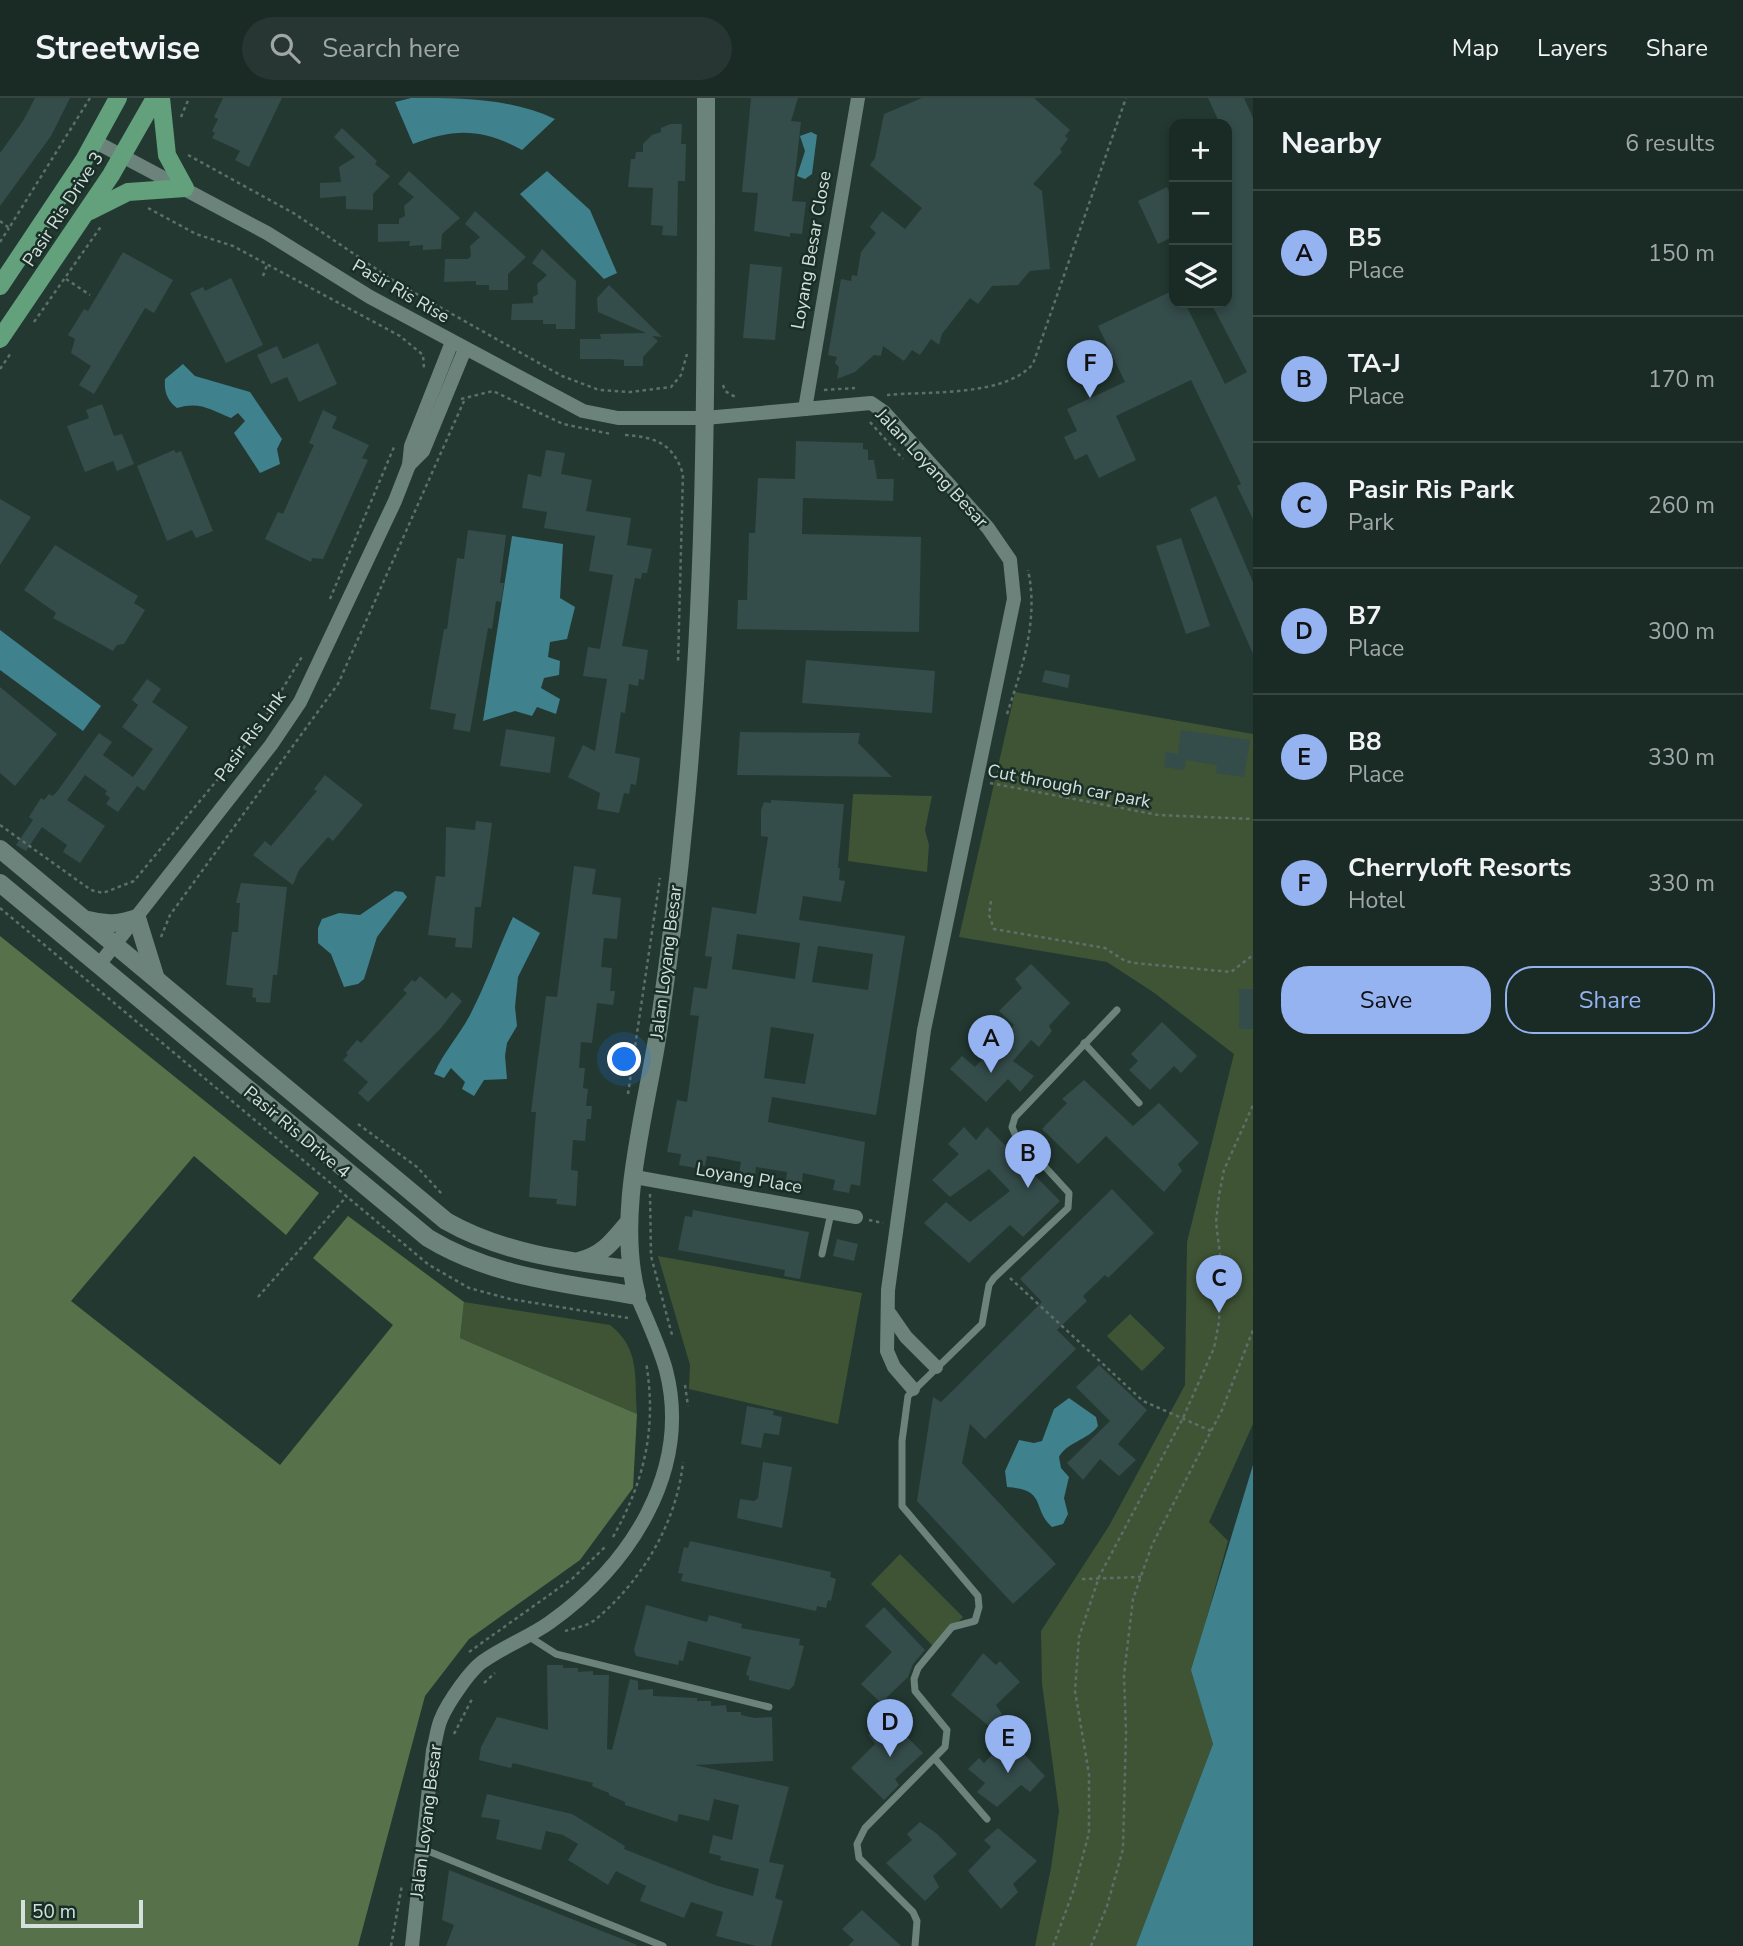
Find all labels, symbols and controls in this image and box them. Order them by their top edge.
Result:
search box [242,17,732,80]
text: Streetwise [35,26,200,71]
icon: search [266,29,304,67]
text: Search here [322,31,460,66]
text: Map [1452,32,1499,64]
text: Layers [1537,32,1608,64]
text: Share [1646,32,1708,64]
map controls [1169,119,1232,308]
button: + [1169,119,1232,182]
text: Nearby [1281,123,1381,164]
text: 6 results [1625,128,1715,159]
street label: Pasir Ris Drive 3 [17,147,109,271]
street label: Loyang Besar Close [785,169,837,331]
button: − [1169,182,1232,245]
text: B5 [1348,220,1382,255]
text: A [1295,238,1313,269]
text: 150 m [1648,238,1715,269]
button: layers [1169,245,1232,308]
street label: Pasir Ris Rise [348,254,454,328]
text: Place [1348,255,1404,286]
pin: F [1067,340,1113,398]
text: TA-J [1348,346,1401,381]
text: B [1296,364,1312,395]
text: 170 m [1648,364,1715,395]
text: Place [1348,381,1404,412]
street label: Jalan Loyang Besar [870,402,994,533]
text: Pasir Ris Park [1348,472,1514,507]
text: C [1296,490,1312,521]
text: 260 m [1648,490,1715,521]
text: Park [1348,507,1394,538]
text: B7 [1348,598,1382,633]
text: D [1295,616,1313,647]
text: 300 m [1648,616,1715,647]
text: Place [1348,633,1404,664]
street label: Pasir Ris Link [209,685,292,786]
text: B8 [1348,724,1382,759]
text: E [1297,742,1311,773]
text: 330 m [1648,742,1715,773]
street label: Cut through car park [985,758,1154,814]
text: Place [1348,759,1404,790]
text: Cherryloft Resorts [1348,850,1571,885]
text: F [1298,868,1310,899]
text: 330 m [1648,868,1715,899]
street label: Jalan Loyang Besar [645,883,687,1041]
text: Hotel [1348,885,1405,916]
button: Save [1281,966,1491,1034]
button: Share [1505,966,1715,1034]
pin: A [968,1015,1014,1073]
your location [607,1042,641,1076]
street label: Pasir Ris Drive 4 [239,1080,355,1184]
pin: B [1005,1130,1051,1188]
street label: Loyang Place [694,1157,804,1199]
pin: C [1196,1255,1242,1313]
pin: D [867,1699,913,1757]
pin: E [985,1715,1031,1773]
street label: Jalan Loyang Besar [405,1742,447,1900]
scale bar [21,1897,144,1929]
text: 50 m [32,1899,76,1925]

